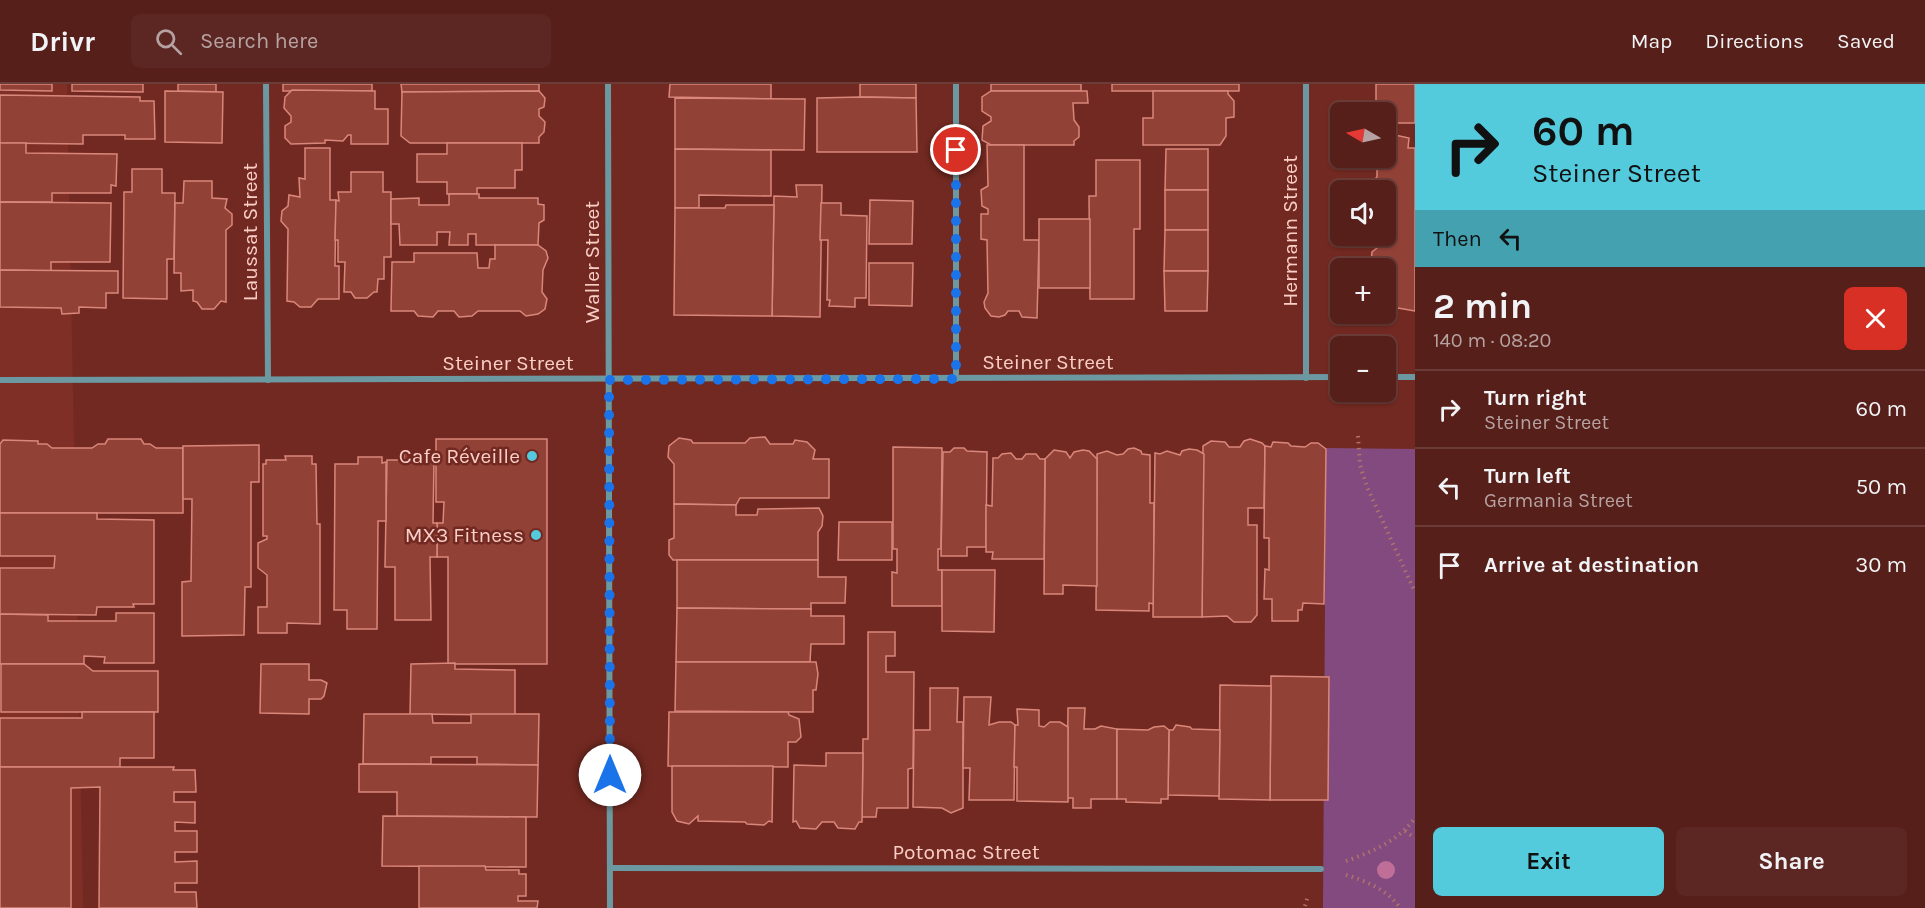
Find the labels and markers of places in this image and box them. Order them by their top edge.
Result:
pin [930,124,981,175]
place label: Cafe Réveille [399,444,520,468]
marker: Cafe Réveille [525,449,539,463]
place label: MX3 Fitness [405,523,524,547]
marker: MX3 Fitness [529,528,543,542]

